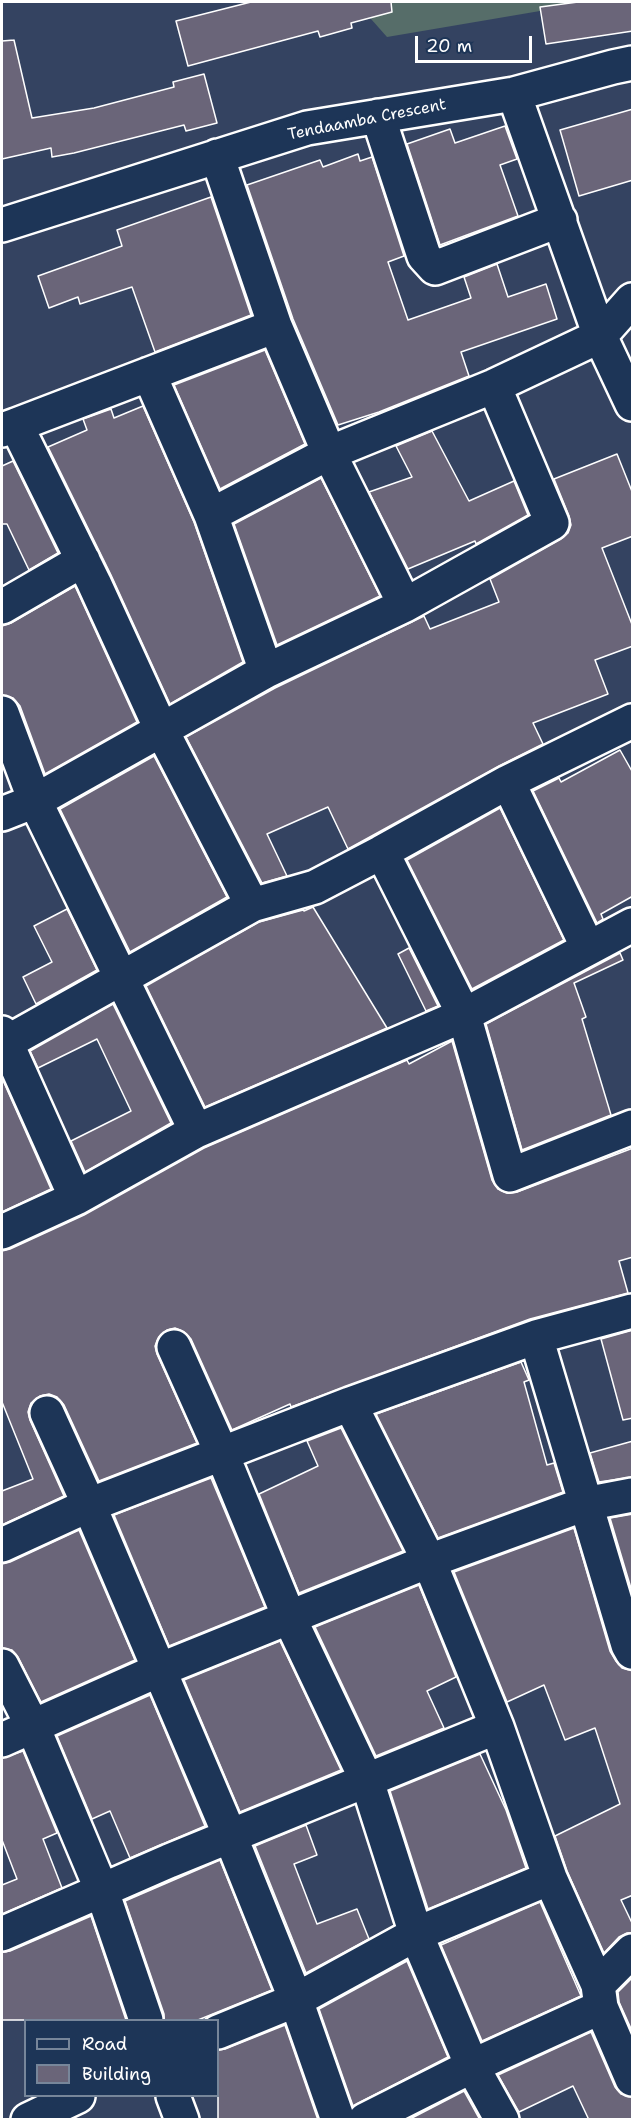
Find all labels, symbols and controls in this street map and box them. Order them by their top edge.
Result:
scale bar [418,24,535,62]
text: 20 m [426,34,472,58]
street label: Tendaamba Crescent [286,95,448,145]
legend [24,2019,219,2097]
text: Road [82,2032,127,2056]
text: Building [82,2062,151,2086]

